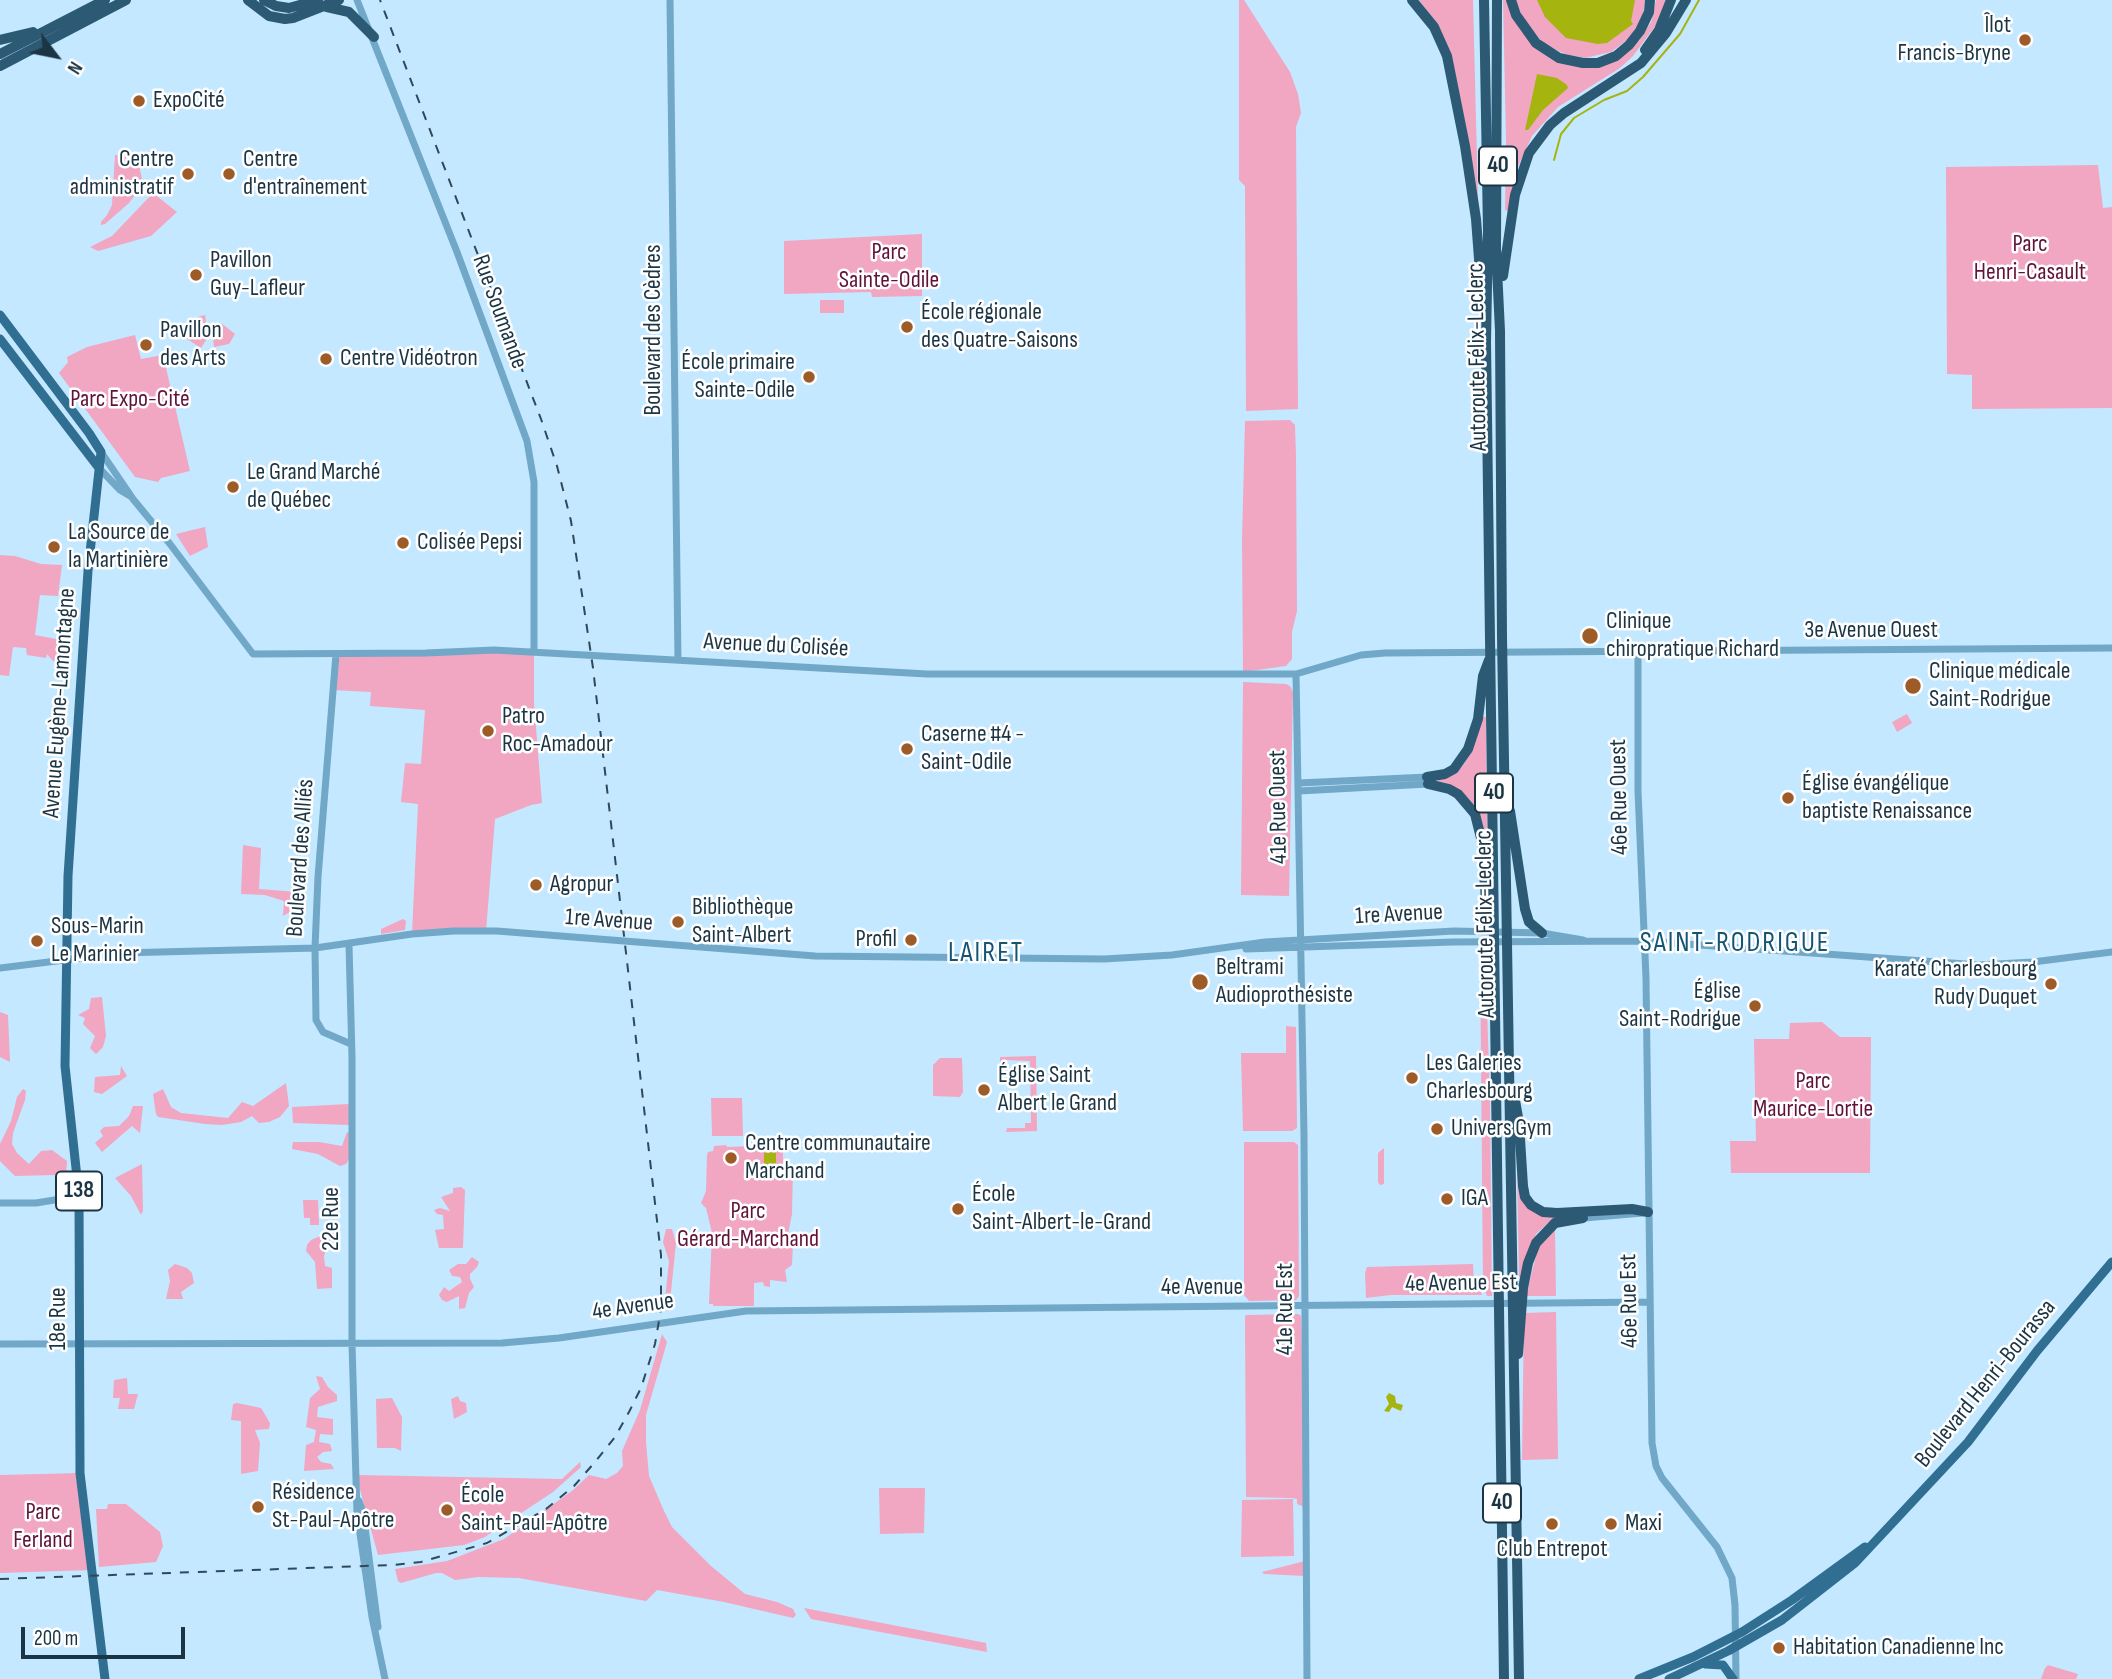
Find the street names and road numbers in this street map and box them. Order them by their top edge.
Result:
road number: 40 [1479,146,1517,186]
street label: Boulevard des Cèdres [640,244,668,416]
street label: Rue Soumande [465,251,533,373]
street label: Autoroute Félix-Leclerc [1462,263,1494,451]
street label: Avenue Eugène-Lamontagne [38,587,82,819]
street label: 3e Avenue Ouest [1804,617,1938,645]
street label: Avenue du Colisée [703,628,849,664]
street label: 46e Rue Ouest [1605,739,1635,855]
street label: 41e Rue Ouest [1264,750,1294,864]
road number: 40 [1475,774,1513,813]
street label: Boulevard des Alliés [281,778,321,938]
street label: Autoroute Félix-Leclerc [1470,830,1502,1018]
street label: 1re Avenue [1354,898,1444,932]
street label: 1re Avenue [564,904,654,938]
road number: 138 [56,1172,102,1210]
street label: 22e Rue [318,1187,346,1251]
street label: 46e Rue Est [1615,1254,1645,1348]
street label: 41e Rue Est [1272,1263,1300,1355]
street label: 4e Avenue Est [1405,1269,1517,1299]
street label: 4e Avenue [1161,1274,1243,1302]
street label: 18e Rue [45,1287,73,1351]
street label: 4e Avenue [590,1287,676,1327]
street label: Boulevard Henri-Bourassa [1909,1294,2063,1474]
road number: 40 [1483,1484,1521,1522]

